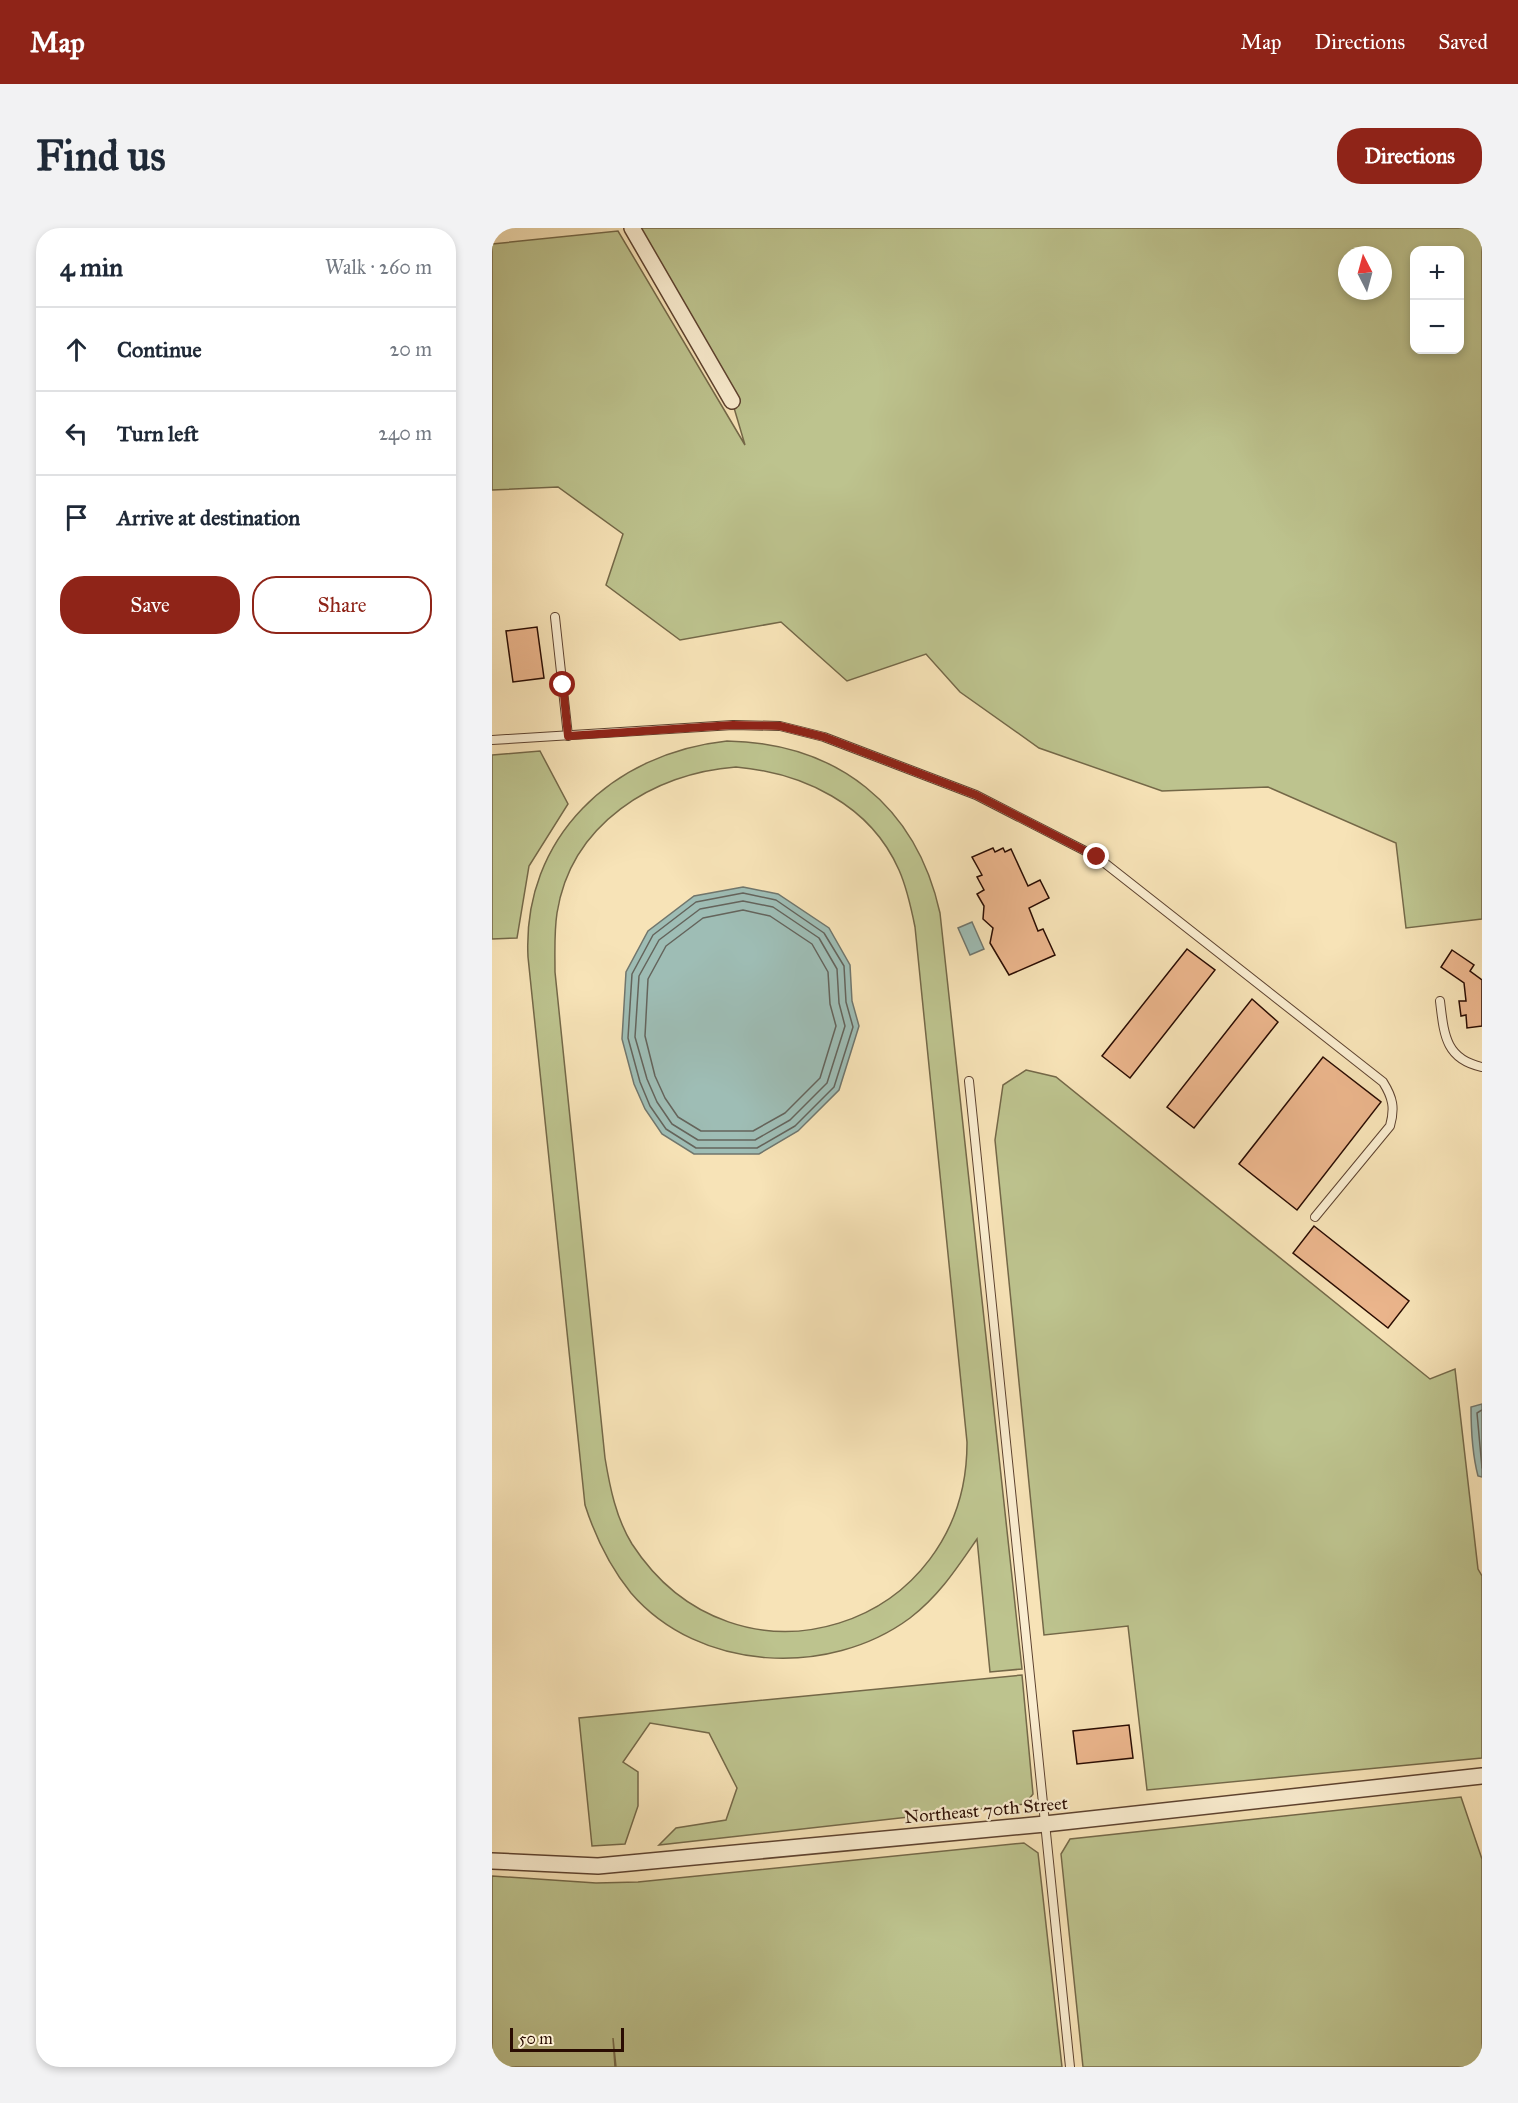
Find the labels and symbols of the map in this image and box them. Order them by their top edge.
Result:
north arrow [1338,246,1392,300]
route start [549,671,575,697]
route end [1083,843,1109,869]
street label: Northeast 70th Street [903,1792,1069,1828]
scale bar [510,2025,624,2052]

